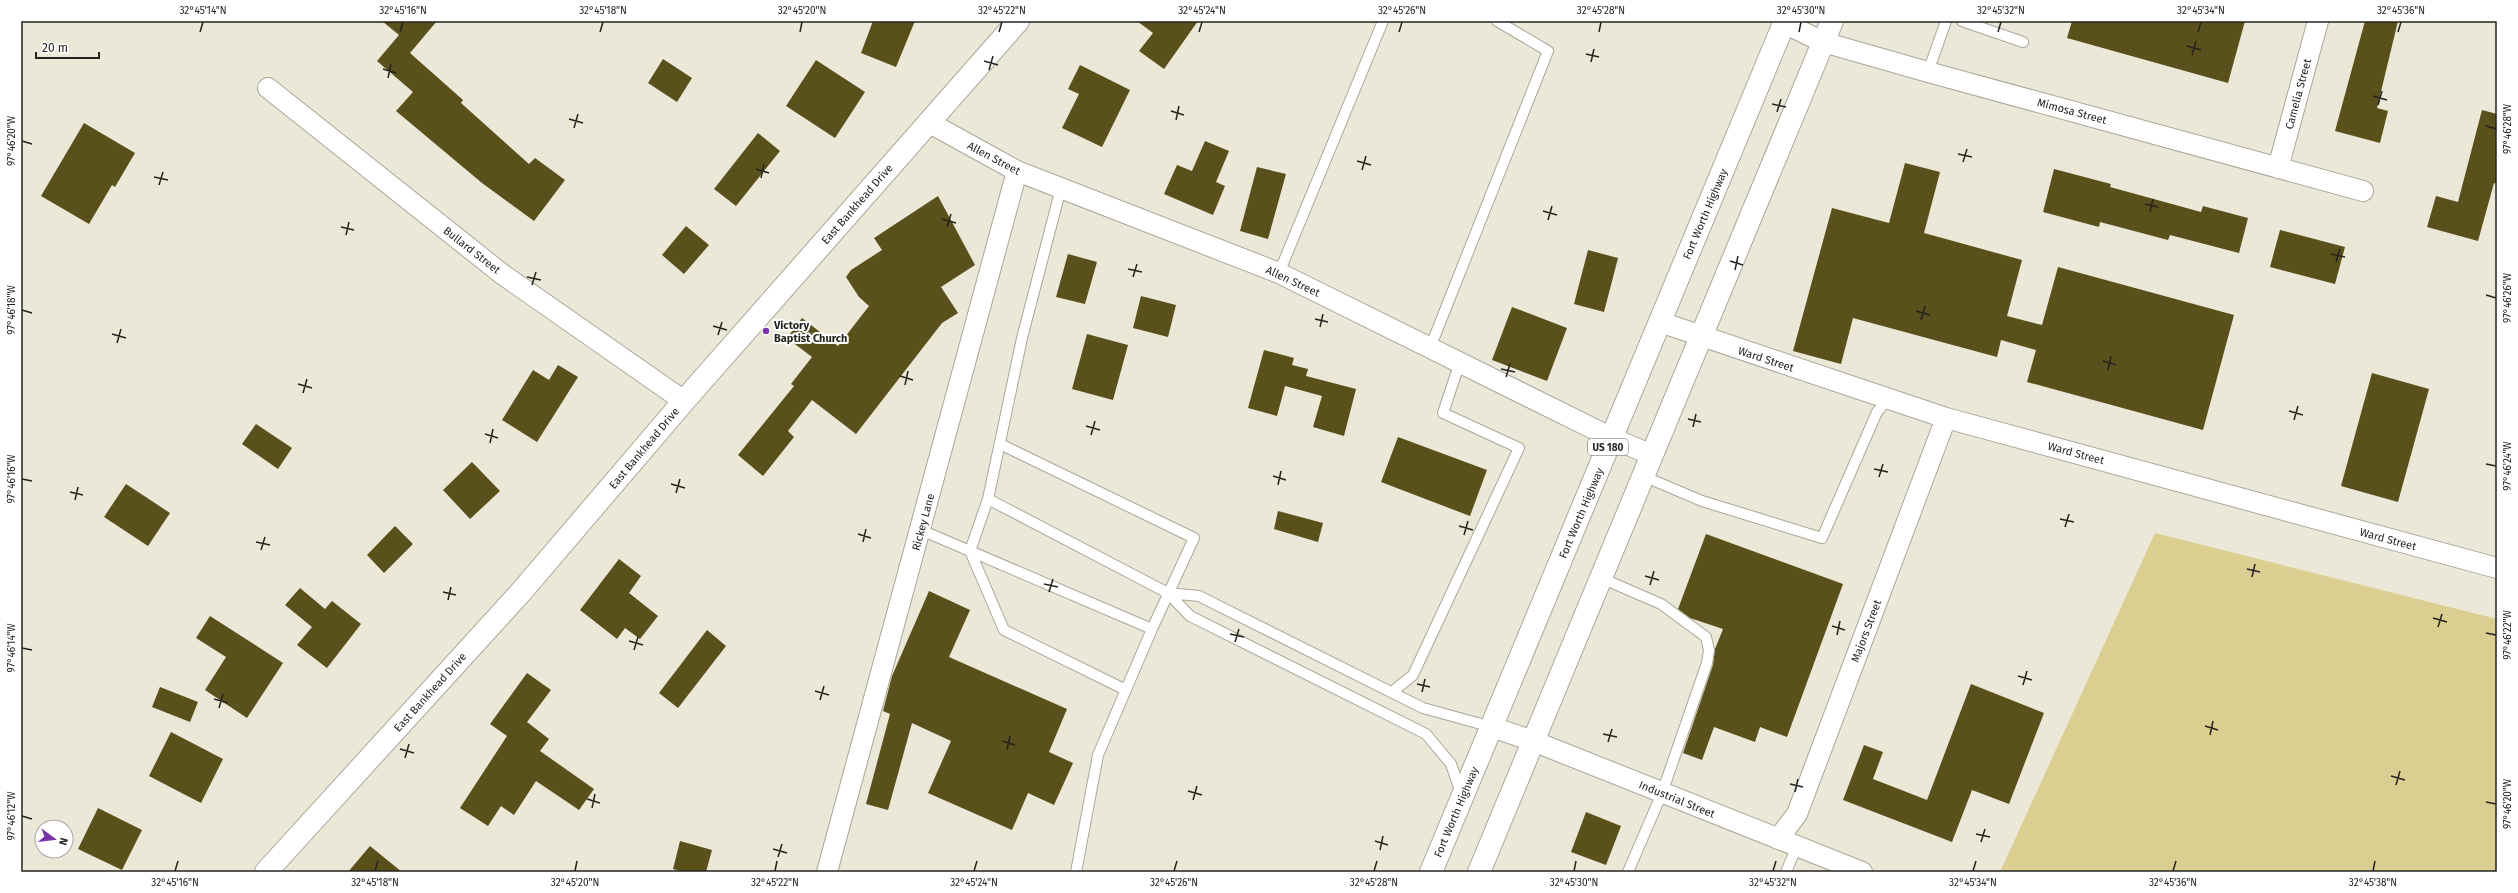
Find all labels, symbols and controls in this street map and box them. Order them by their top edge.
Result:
text: 32°45'14"N [179,5,227,17]
text: 32°45'16"N [379,5,427,17]
text: 32°45'18"N [579,5,627,17]
text: 32°45'20"N [778,5,826,17]
text: 32°45'22"N [978,5,1026,17]
text: 32°45'24"N [1178,5,1226,17]
text: 32°45'26"N [1378,5,1426,17]
text: 32°45'28"N [1577,5,1625,17]
text: 32°45'30"N [1777,5,1825,17]
text: 32°45'32"N [1977,5,2025,17]
text: 32°45'34"N [2177,5,2225,17]
text: 32°45'36"N [2377,5,2425,17]
scale bar [36,34,99,60]
text: 20 m [42,41,68,55]
street label: Camelia Street [2283,57,2314,131]
street label: Mimosa Street [2036,96,2108,127]
text: 97°46'28"W [2502,103,2514,154]
text: 97°46'20"W [6,115,18,166]
street label: Allen Street [965,139,1022,178]
street label: East Bankhead Drive [819,162,896,247]
street label: Fort Worth Highway [1680,166,1731,262]
street label: Bullard Street [441,224,503,277]
street label: Allen Street [1264,263,1322,300]
text: 97°46'26"W [2502,272,2514,323]
text: 97°46'18"W [6,285,18,335]
place label: Victory Baptist Church [773,319,847,345]
marker: Victory Baptist Church [761,326,771,336]
street label: Ward Street [1736,344,1795,375]
street label: East Bankhead Drive [607,405,682,492]
road number: US 180 [1588,439,1628,455]
street label: Ward Street [2046,440,2106,467]
text: 97°46'24"W [2502,441,2514,491]
text: 97°46'16"W [6,454,18,504]
street label: Fort Worth Highway [1556,465,1607,561]
street label: Rickey Lane [910,492,937,552]
street label: Ward Street [2358,526,2418,553]
street label: Majors Street [1849,598,1884,664]
text: 97°46'22"W [2502,609,2514,660]
text: 97°46'14"W [6,623,18,672]
street label: East Bankhead Drive [391,650,469,735]
street label: Fort Worth Highway [1431,764,1482,860]
street label: Industrial Street [1637,778,1717,821]
text: 97°46'20"W [2502,778,2514,829]
text: 97°46'12"W [6,791,18,841]
north arrow [34,819,74,859]
text: N [56,836,70,847]
text: 32°45'16"N [151,877,199,889]
text: 32°45'18"N [351,877,399,889]
text: 32°45'20"N [551,877,599,889]
text: 32°45'22"N [751,877,799,889]
text: 32°45'24"N [950,877,998,889]
text: 32°45'26"N [1150,877,1198,889]
text: 32°45'28"N [1350,877,1398,889]
text: 32°45'30"N [1550,877,1598,889]
text: 32°45'32"N [1749,877,1797,889]
text: 32°45'34"N [1949,877,1997,889]
text: 32°45'36"N [2149,877,2197,889]
text: 32°45'38"N [2349,877,2397,889]

